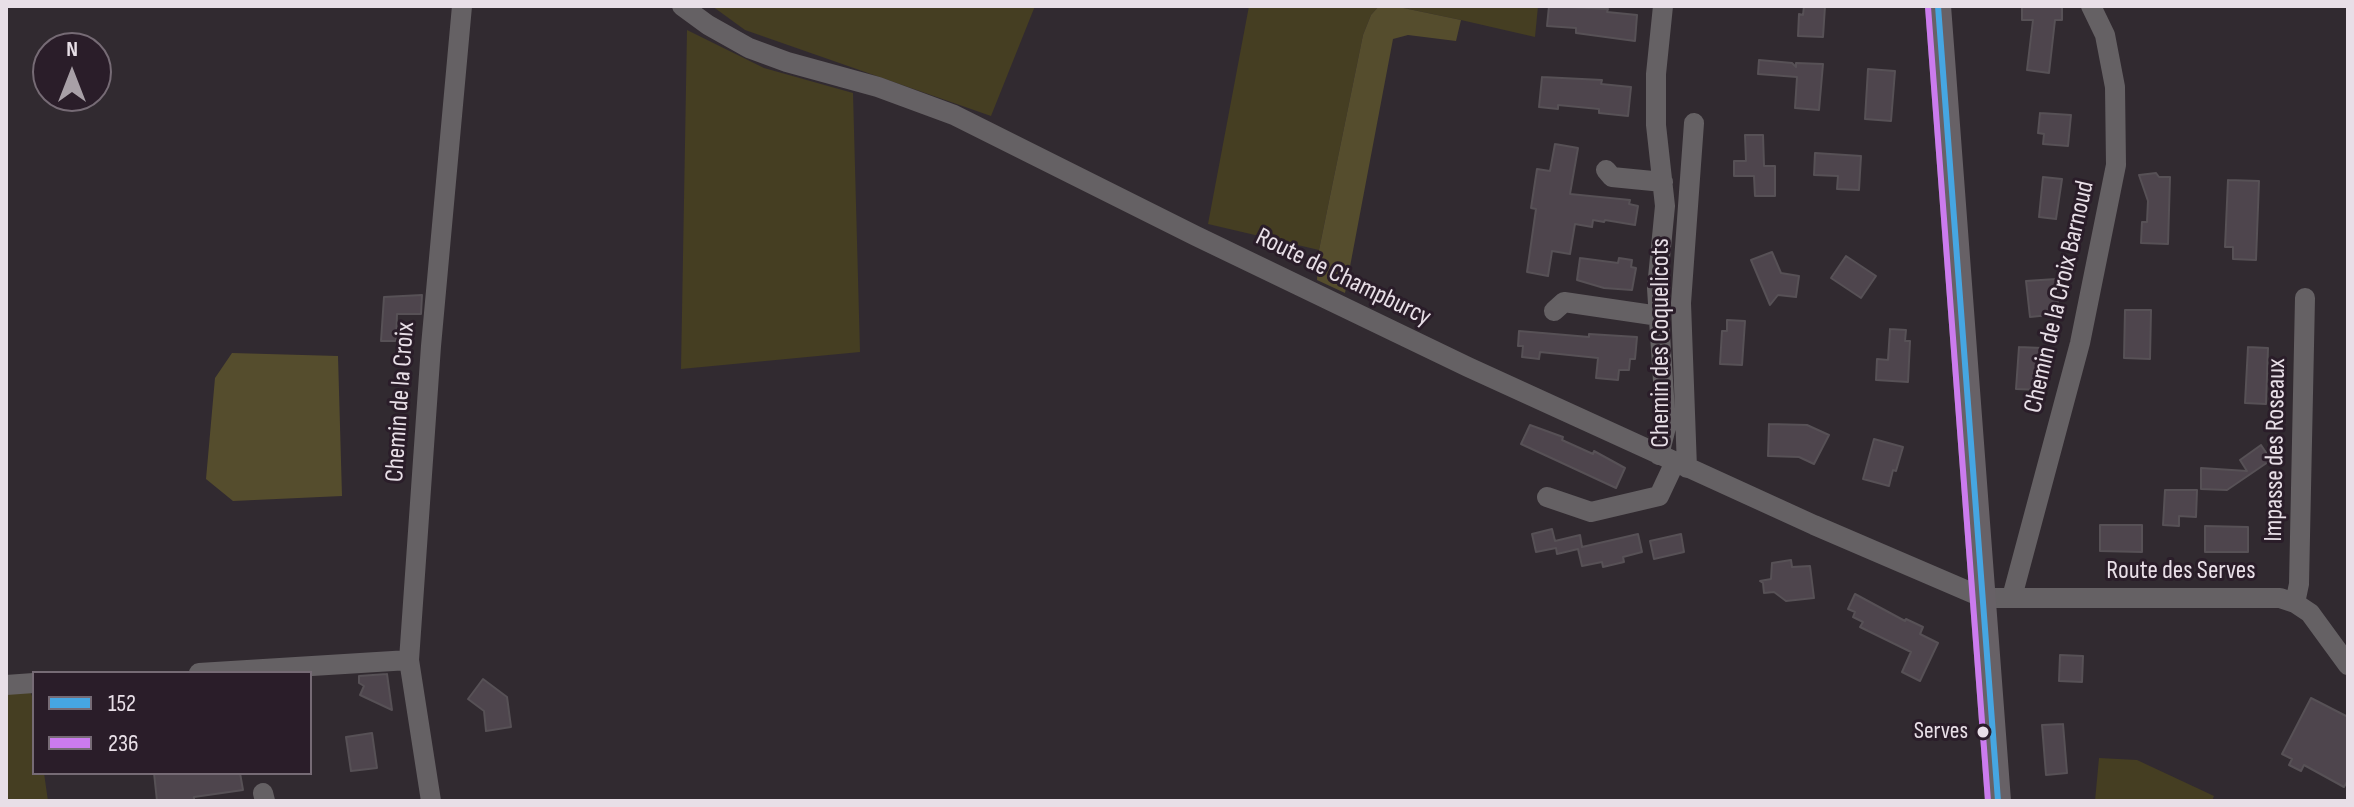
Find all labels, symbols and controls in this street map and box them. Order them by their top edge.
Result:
north arrow [32,32,112,112]
text: N [66,36,78,63]
street label: Chemin de la Croix Barnoud [2018,178,2102,416]
street label: Route de Champburcy [1250,222,1436,334]
street label: Chemin des Coquelicots [1645,238,1677,448]
street label: Chemin de la Croix [380,321,422,483]
street label: Impasse des Roseaux [2259,358,2293,542]
street label: Route des Serves [2106,555,2256,587]
legend [32,671,312,775]
text: 152 [108,689,136,718]
place label: Serves [1914,718,1968,746]
marker: Serves [1975,724,1991,740]
text: 236 [108,729,138,758]

